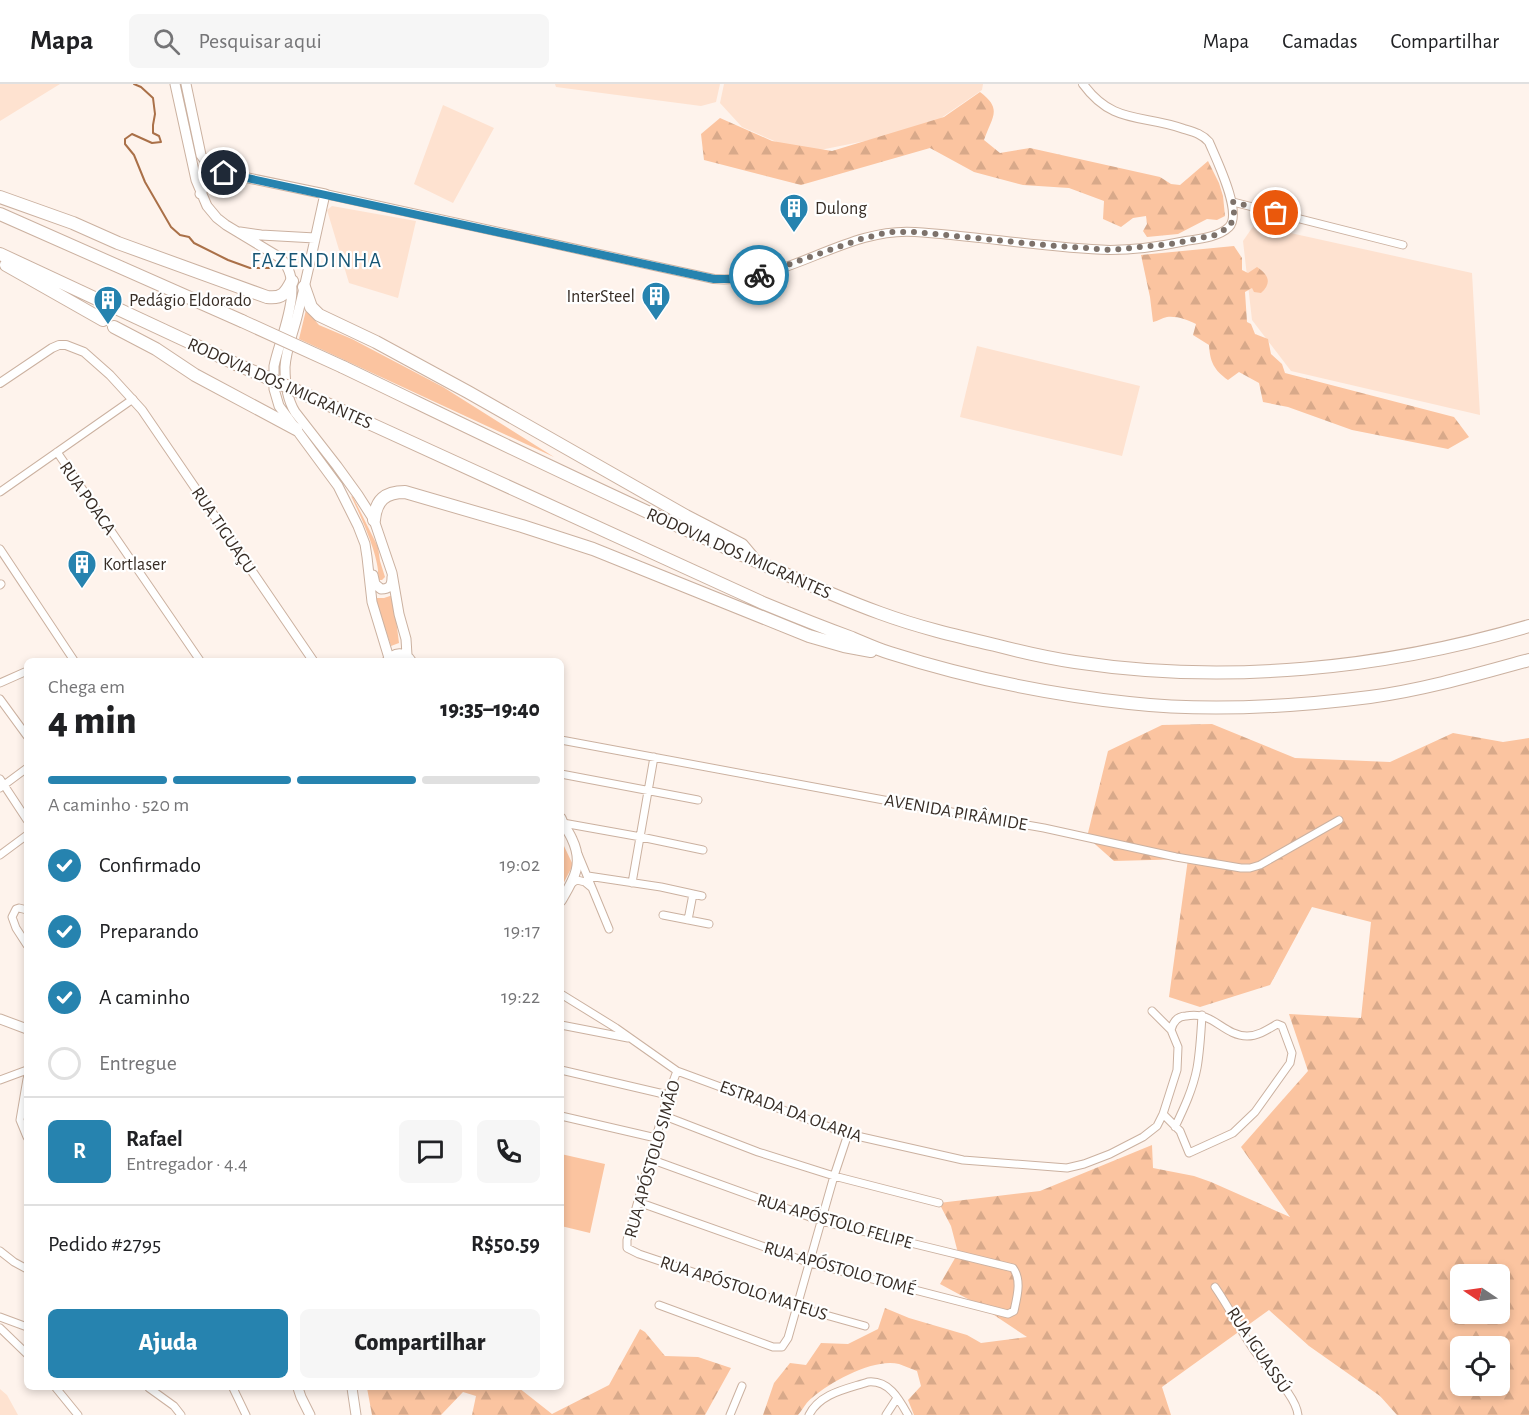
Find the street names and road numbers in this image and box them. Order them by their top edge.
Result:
street label: RODOVIA DOS IMIGRANTES [185,335,374,433]
street label: RUA POACA [56,459,119,539]
street label: RUA TIGUAÇU [188,484,259,577]
street label: RODOVIA DOS IMIGRANTES [644,505,833,603]
street label: AVENIDA PIRÂMIDE [883,789,1029,834]
street label: RUA APÓSTOLO SIMÃO [619,1077,684,1240]
street label: ESTRADA DA OLARIA [717,1078,865,1146]
street label: RUA APÓSTOLO FELIPE [755,1188,916,1253]
street label: RUA APÓSTOLO TOMÉ [762,1236,919,1299]
street label: RUA APÓSTOLO MATEUS [658,1250,831,1325]
street label: RUA IGUASSÚ [1223,1303,1296,1397]

